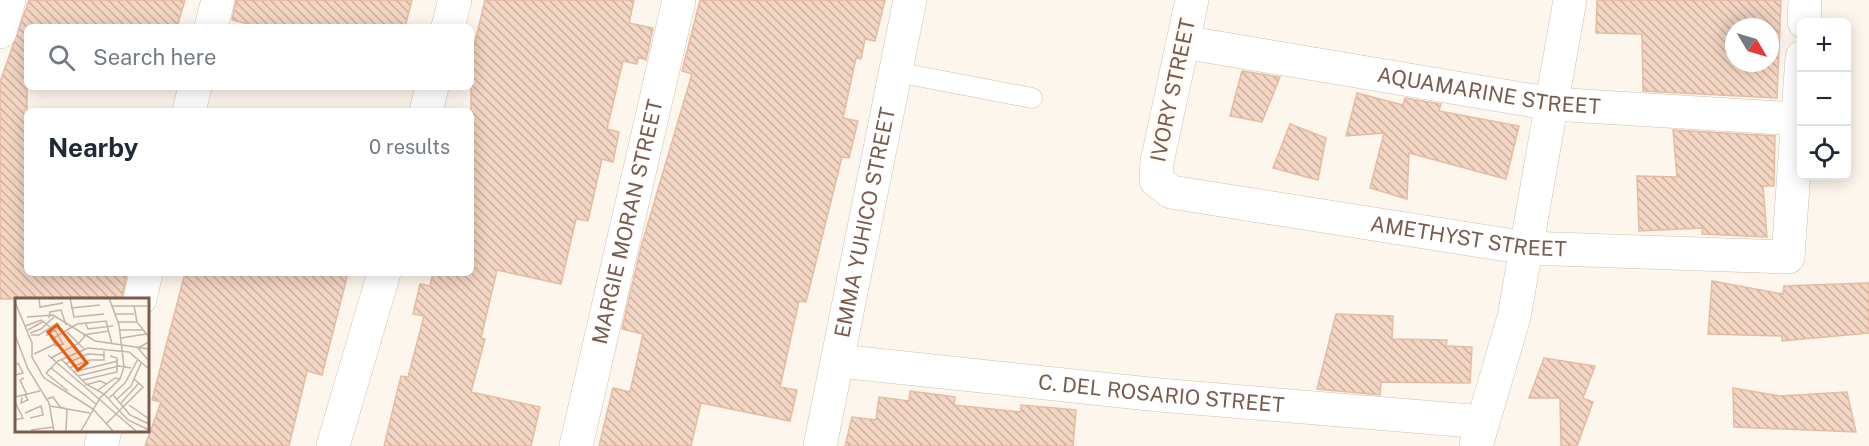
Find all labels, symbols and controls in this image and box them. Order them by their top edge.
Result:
street label: IVORY STREET [1145,16,1200,164]
north arrow [1725,18,1779,72]
map controls [1797,18,1851,180]
button: + [1797,18,1851,72]
search box [24,24,474,90]
icon: search [45,41,78,74]
text: Search here [93,44,217,70]
street label: AQUAMARINE STREET [1375,62,1601,119]
button: − [1797,72,1851,126]
street label: MARGIE MORAN STREET [587,97,668,347]
street label: EMMA YUHICO STREET [829,105,900,340]
button: locate [1797,126,1851,180]
text: Nearby [48,132,138,163]
text: 0 results [369,135,450,159]
street label: AMETHYST STREET [1369,211,1567,261]
inset map [15,298,148,431]
street label: C. DEL ROSARIO STREET [1037,369,1285,417]

